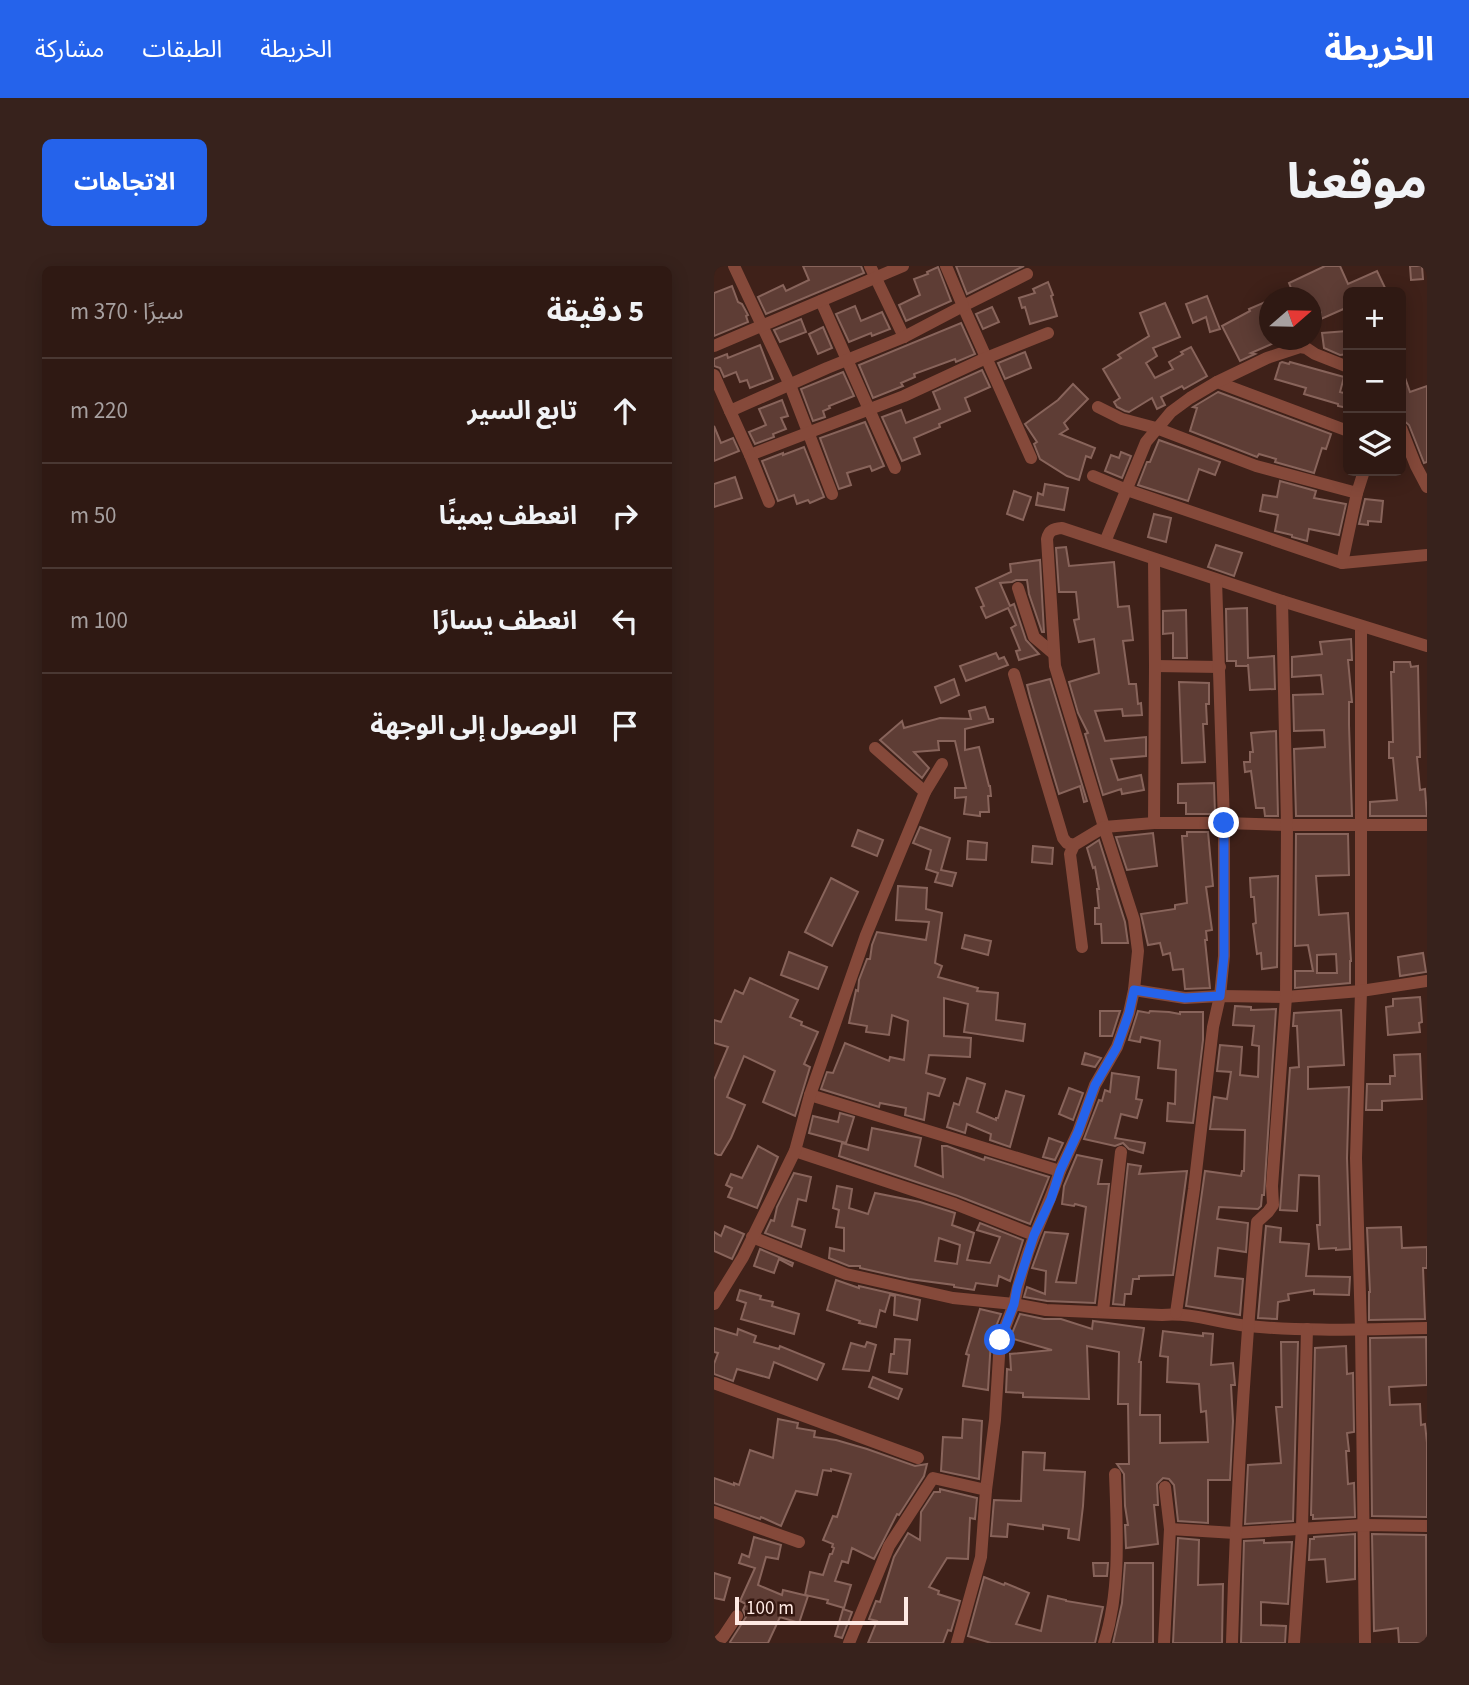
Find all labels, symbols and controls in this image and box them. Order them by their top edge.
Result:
text: الخريطة [1324,26,1434,73]
text: مشاركة [35,32,104,67]
text: الطبقات [142,32,222,67]
text: الخريطة [260,32,332,67]
button: الاتجاهات [42,139,207,226]
text: موقعنا [1287,148,1427,218]
north arrow [1259,287,1322,350]
map controls [1343,287,1406,476]
button: + [1343,287,1406,350]
text: 5 دقيقة [547,290,644,333]
text: سيرًا · 370 m [70,295,184,328]
button: − [1343,350,1406,413]
text: تابع السير [467,392,577,429]
icon: ahead [606,392,644,430]
text: 220 m [70,394,128,427]
button: layers [1343,413,1406,476]
text: انعطف يمينًا [439,497,577,534]
icon: right [606,497,644,535]
text: 50 m [70,499,117,532]
text: انعطف يسارًا [432,602,577,639]
icon: left [606,602,644,640]
text: 100 m [70,604,128,637]
text: الوصول إلى الوجهة [370,707,577,744]
icon: arrive [606,707,644,745]
route end [1208,807,1239,838]
route start [984,1324,1015,1355]
scale bar [735,1594,908,1626]
text: 100 m [746,1595,794,1622]

